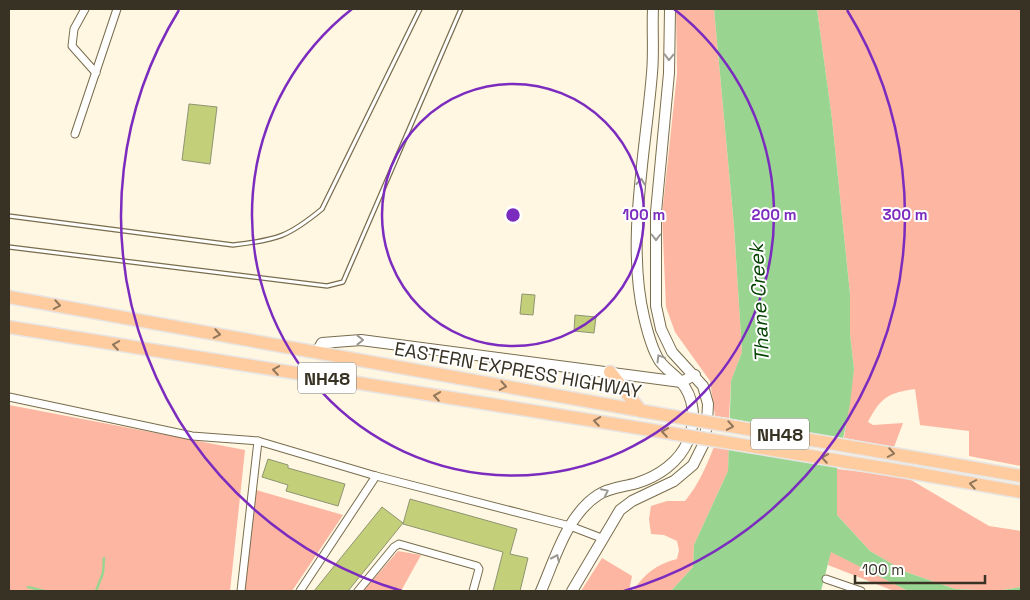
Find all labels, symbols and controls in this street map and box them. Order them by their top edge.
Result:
one-way arrow [664,54,674,62]
one-way arrow [635,178,646,186]
text: 100 m [623,205,665,224]
text: 200 m [752,205,796,224]
text: 300 m [882,205,928,224]
centre of rings [504,206,522,224]
one-way arrow [651,234,661,241]
water label: Thane Creek [743,241,775,363]
one-way arrow [52,300,61,310]
one-way arrow [212,329,221,339]
one-way arrow [356,335,364,346]
street label: EASTERN EXPRESS HIGHWAY [392,336,644,404]
one-way arrow [111,341,120,351]
one-way arrow [656,354,666,363]
road number: NH48 [298,362,356,393]
one-way arrow [272,366,281,376]
one-way arrow [499,381,507,391]
one-way arrow [432,391,441,401]
one-way arrow [593,416,601,427]
road number: NH48 [751,418,809,449]
one-way arrow [726,421,735,431]
one-way arrow [661,427,669,438]
one-way arrow [886,448,895,458]
one-way arrow [821,454,830,464]
one-way arrow [969,479,978,489]
one-way arrow [600,488,609,498]
scale bar [855,552,985,584]
one-way arrow [549,554,560,563]
text: 100 m [862,560,904,579]

